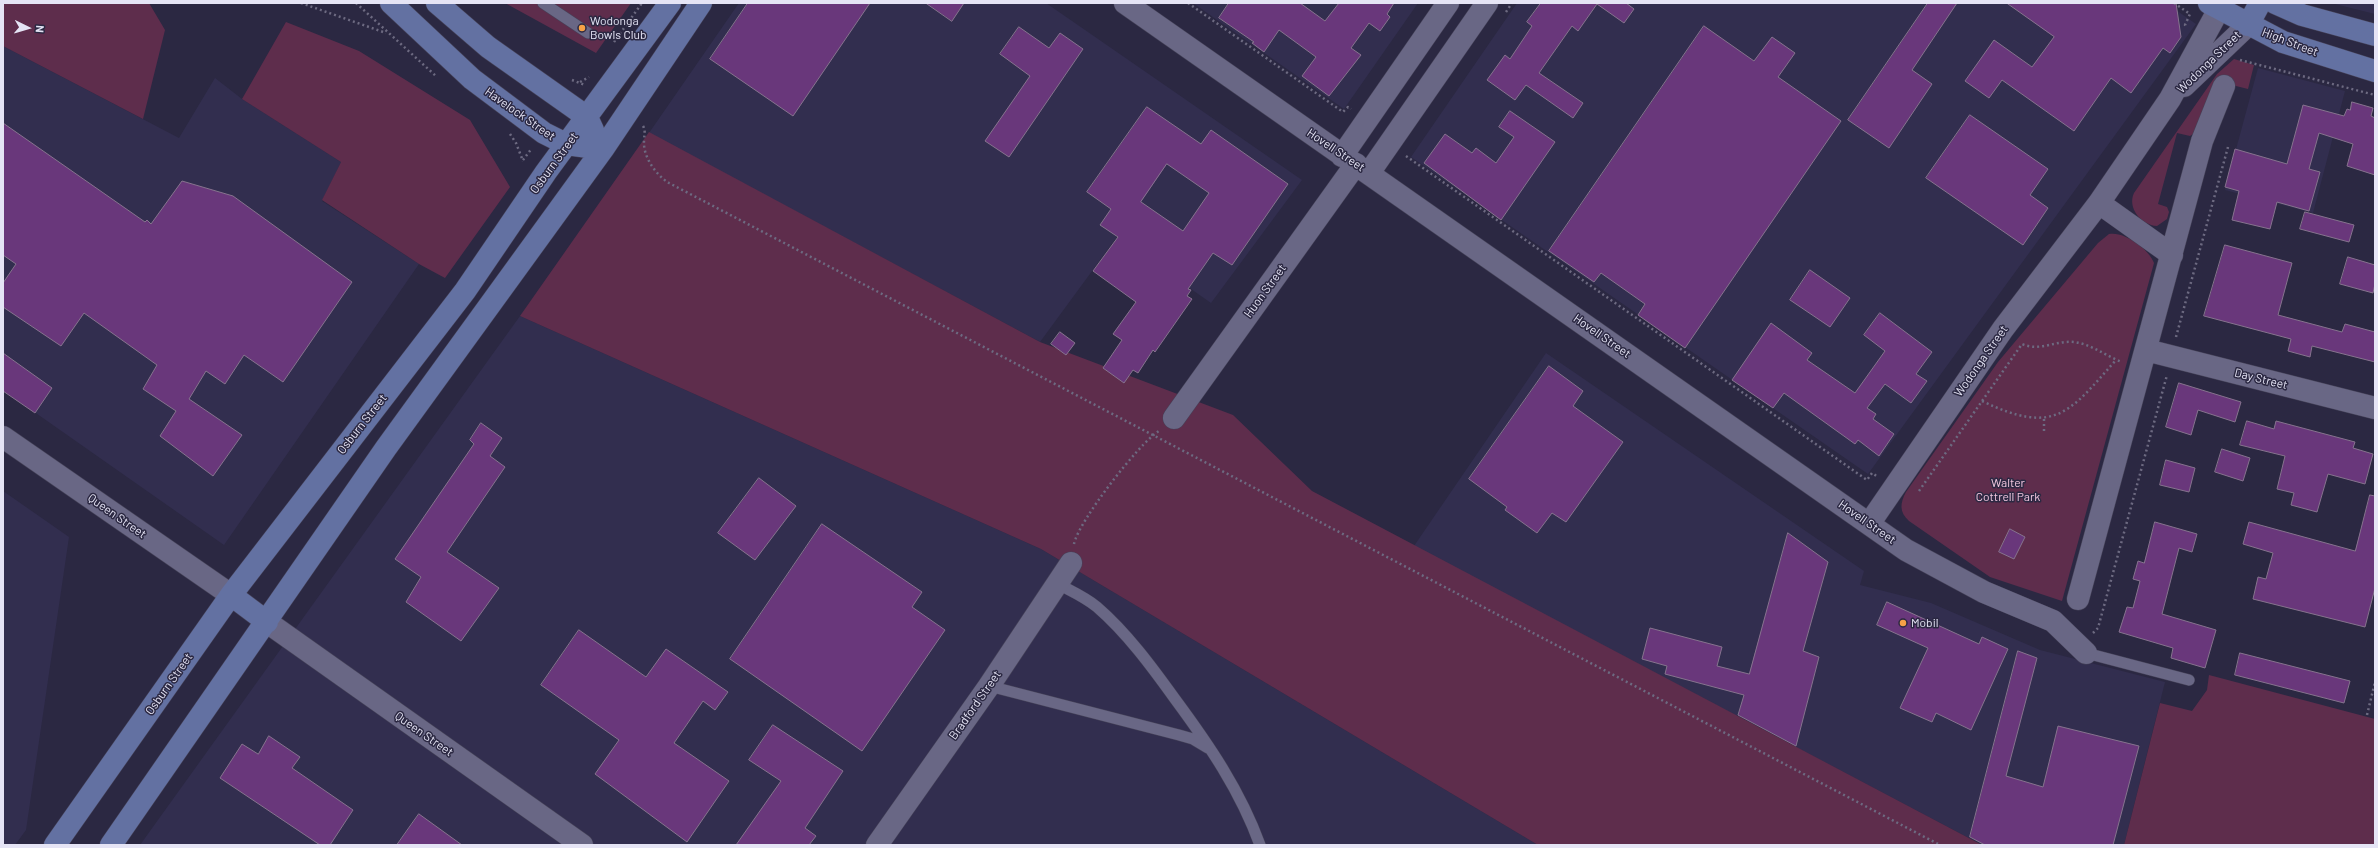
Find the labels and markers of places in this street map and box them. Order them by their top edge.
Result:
place label: Wodonga Bowls Club [590,14,646,42]
marker: Wodonga Bowls Club [577,23,587,33]
place label: Mobil [1911,616,1938,630]
marker: Mobil [1898,618,1908,628]

